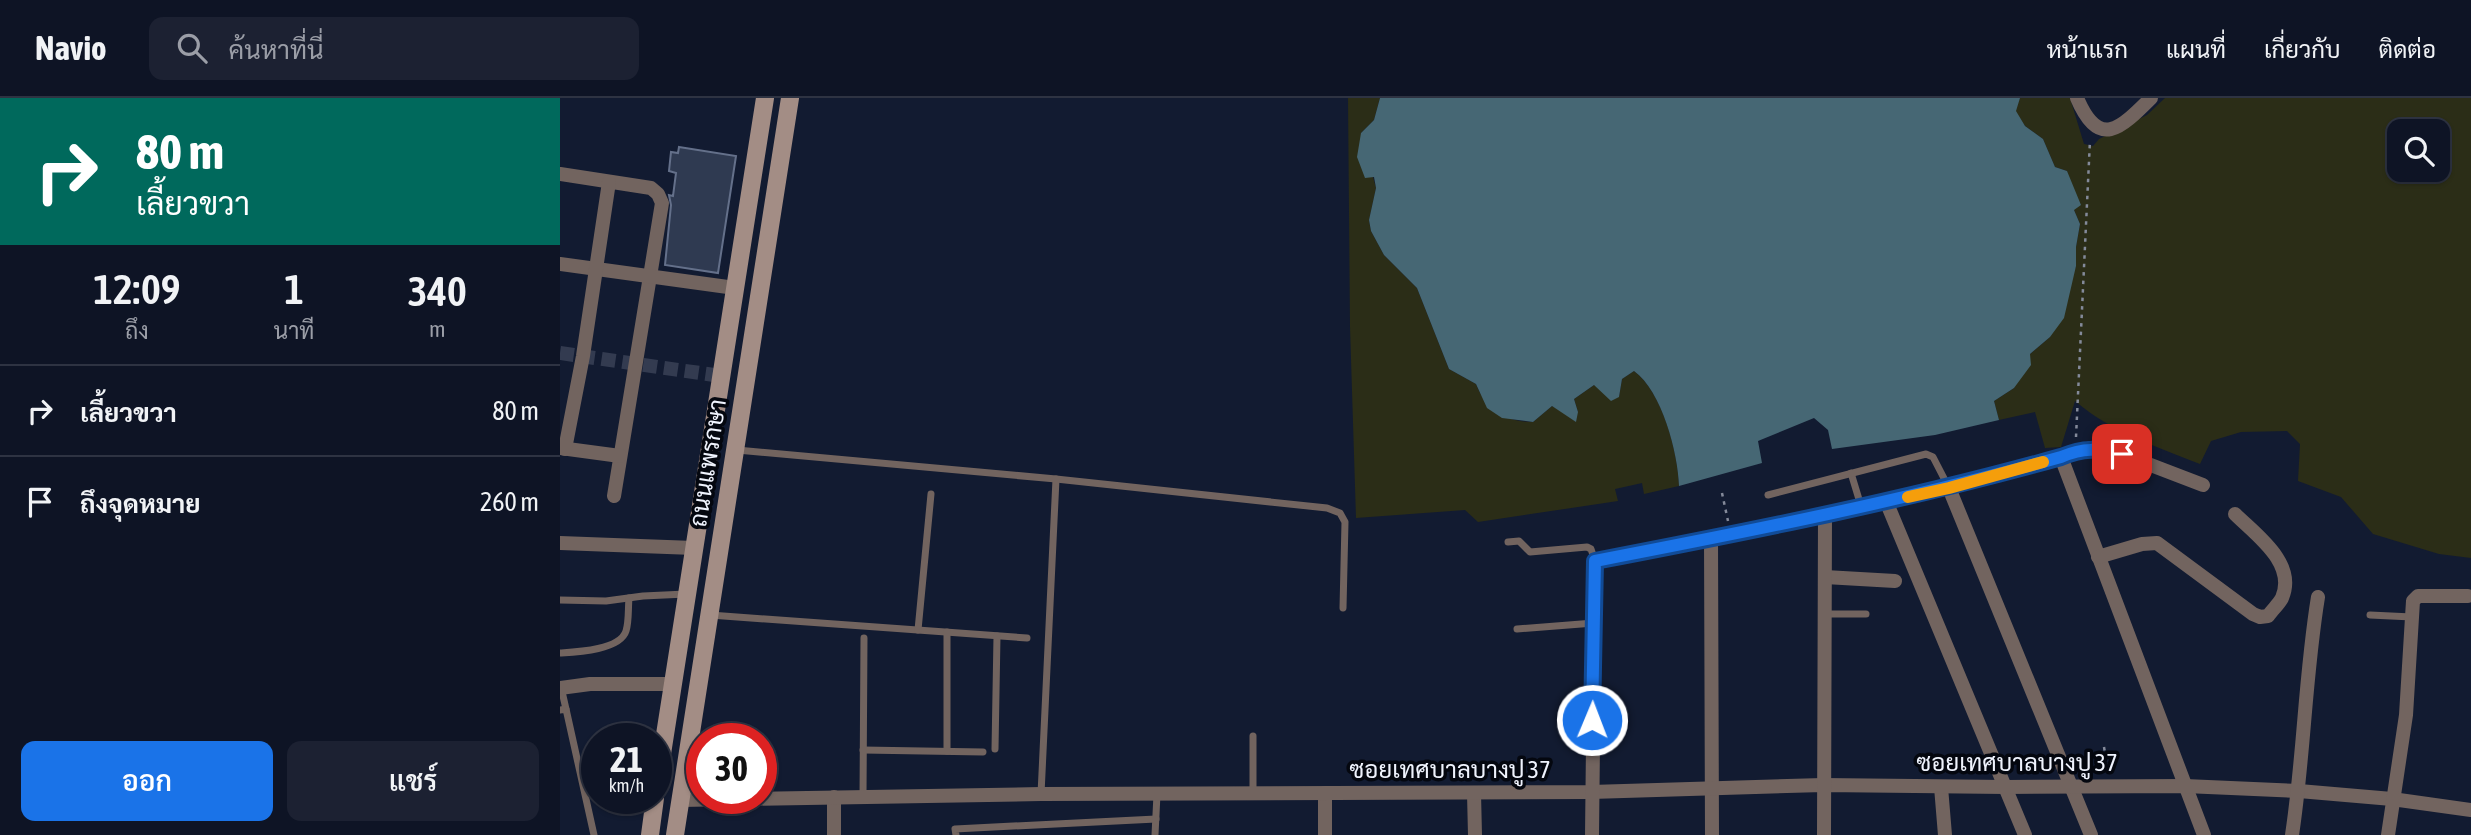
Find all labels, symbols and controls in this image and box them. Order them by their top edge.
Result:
search box [149,17,639,80]
text: Navio [35,29,107,67]
icon: search [173,29,211,67]
text: ค้นหาที่นี่ [229,35,324,65]
text: หน้าแรก [2047,36,2128,63]
text: แผนที่ [2166,36,2226,63]
text: เกี่ยวกับ [2264,36,2341,63]
text: ติดต่อ [2379,36,2436,63]
map controls [2387,119,2450,182]
button: search [2387,119,2450,182]
text: 80 m [136,123,224,179]
icon: right [21,126,112,217]
text: เลี้ยวขวา [136,185,250,222]
text: 12:09 [93,265,180,313]
text: 1 [284,265,304,313]
text: 340 [408,267,467,315]
text: m [429,316,446,342]
text: ถึง [125,318,149,344]
text: นาที [274,318,314,344]
icon: right [21,392,59,430]
text: 80 m [492,396,539,426]
street label: ถนนแพรกษา [684,397,731,529]
text: เลี้ยวขวา [80,398,177,428]
pin [2092,424,2152,484]
icon: arrive [2103,435,2141,473]
icon: arrive [21,483,59,521]
text: 260 m [480,487,539,517]
text: ถึงจุดหมาย [80,489,201,519]
position arrow [1555,683,1629,757]
speed limit sign: 30 [686,723,777,814]
text: 21 [610,739,643,779]
button: ออก [21,741,273,821]
button: แชร์ [287,741,539,821]
street label: ซอยเทศบาลบางปู 37 [1917,749,2117,780]
street label: ซอยเทศบาลบางปู 37 [1350,756,1550,787]
text: km/h [609,775,644,796]

